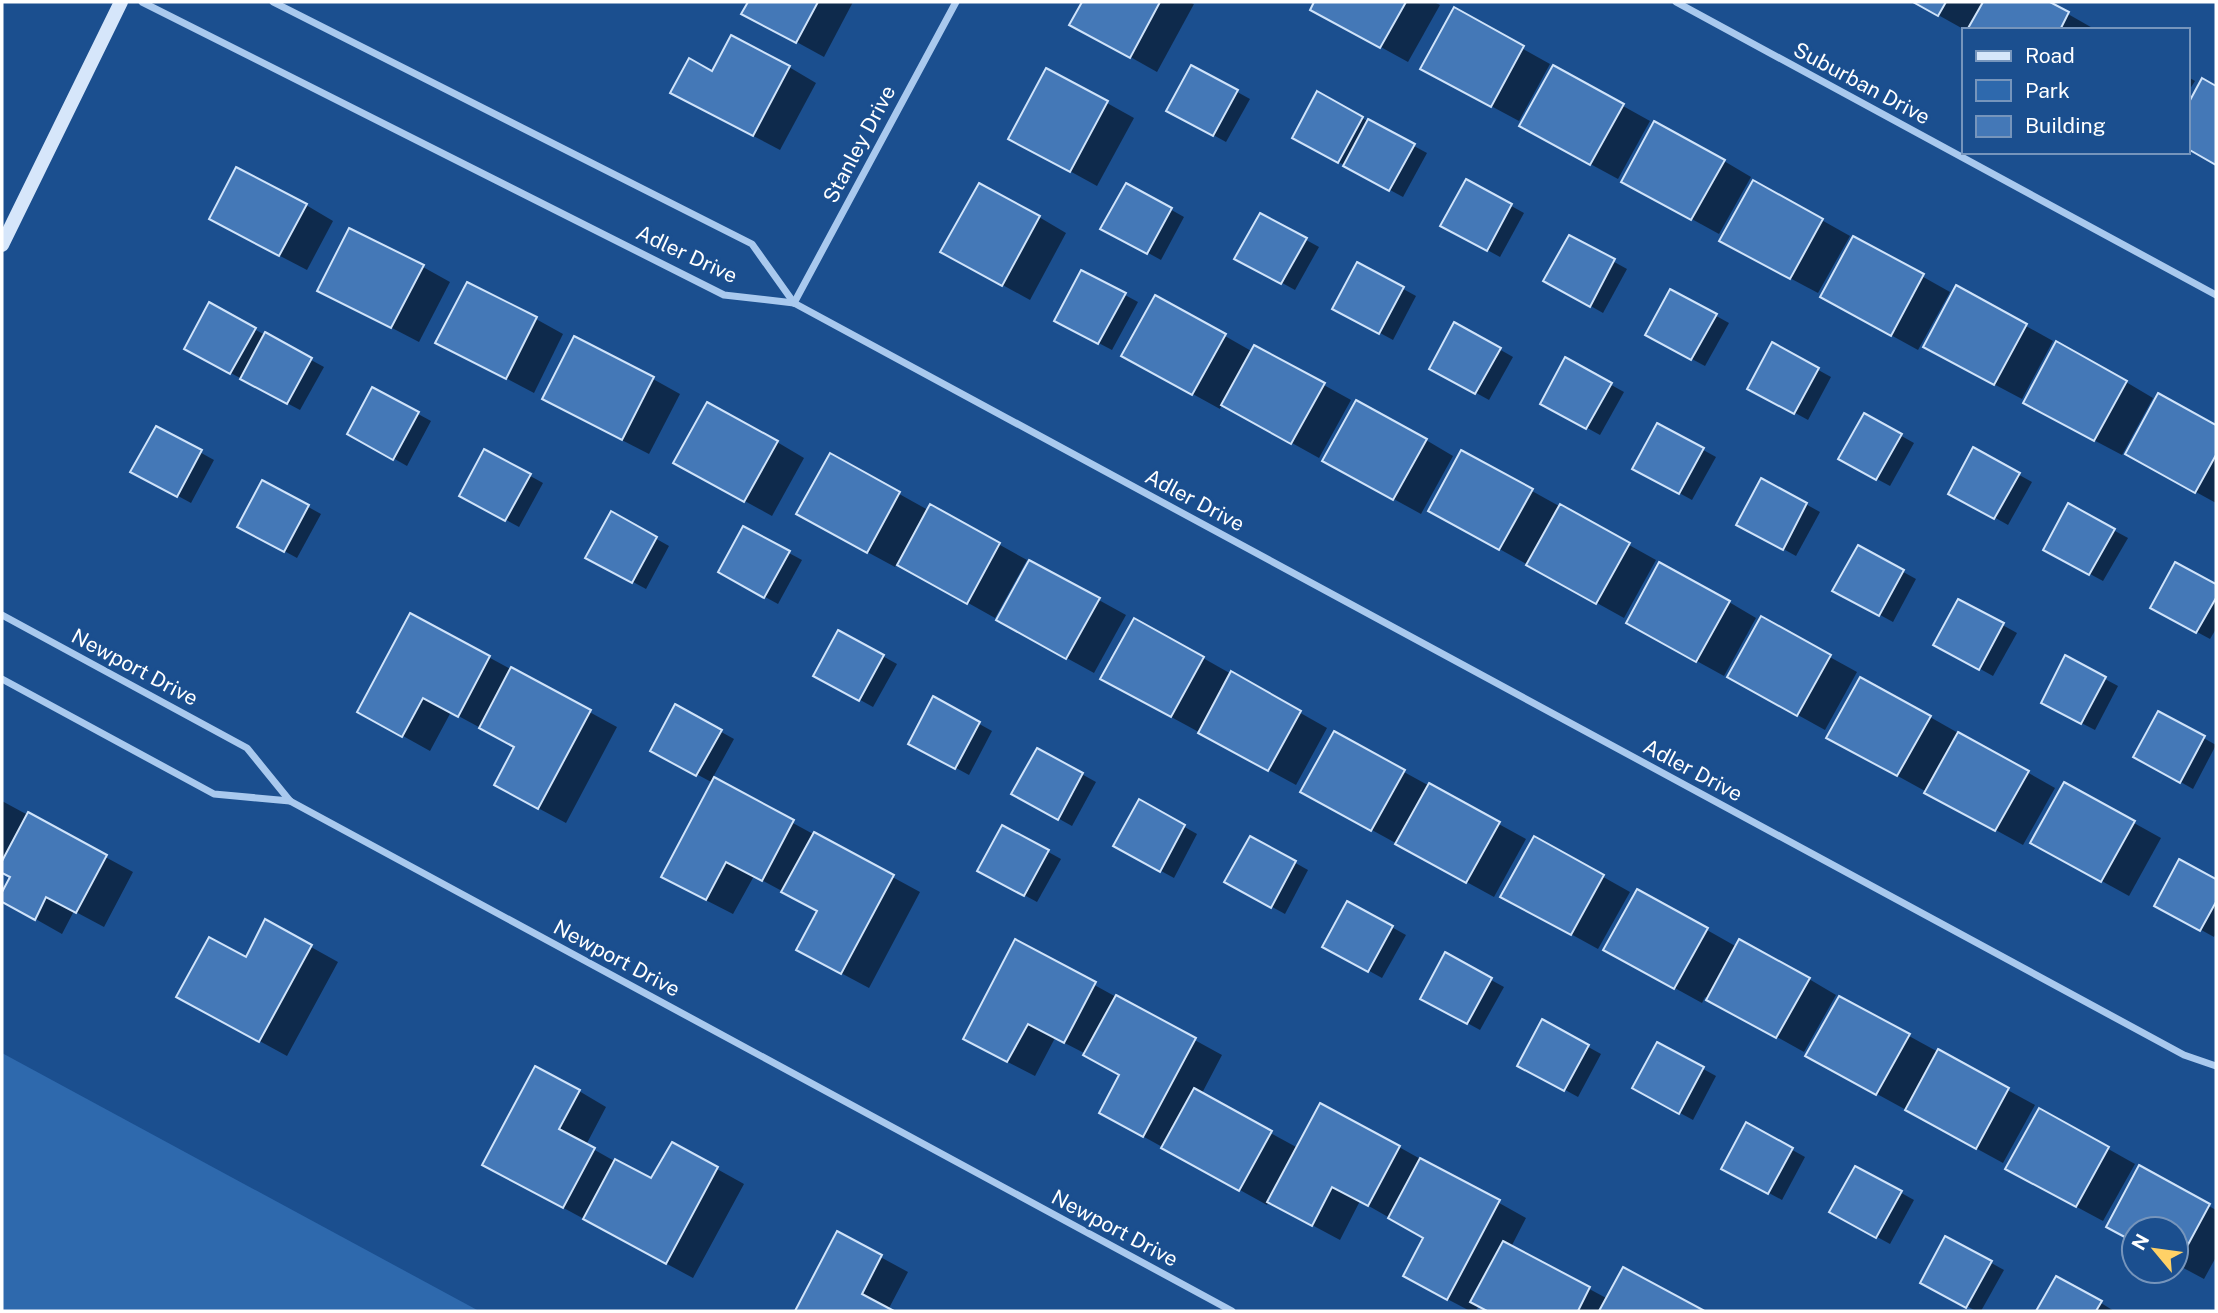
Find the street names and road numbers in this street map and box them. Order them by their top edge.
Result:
street label: Suburban Drive [1790,37,1934,129]
street label: Stanley Drive [818,81,900,207]
street label: Adler Drive [633,220,741,288]
street label: Adler Drive [1141,463,1249,537]
street label: Newport Drive [67,623,203,711]
street label: Adler Drive [1639,733,1747,807]
street label: Newport Drive [549,914,685,1002]
street label: Newport Drive [1047,1184,1183,1272]

